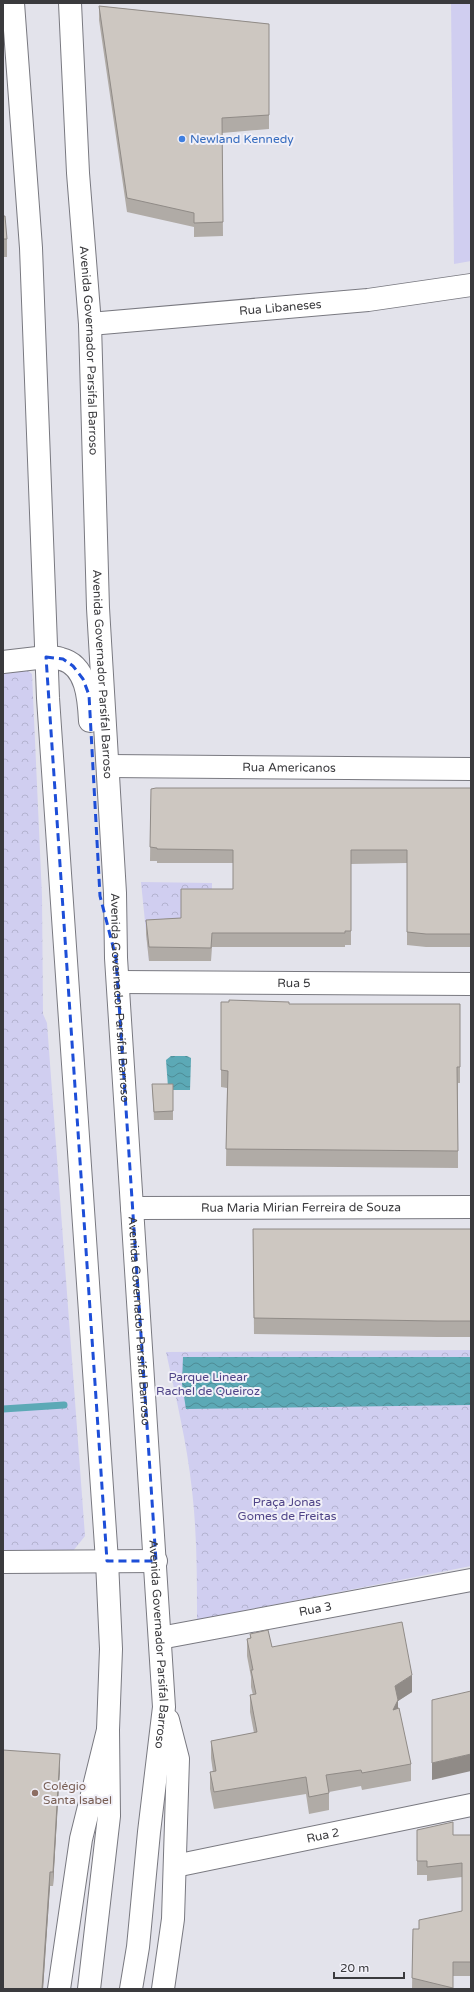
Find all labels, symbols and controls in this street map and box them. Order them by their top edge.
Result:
place label: Newland Kennedy [190,132,294,146]
marker: Newland Kennedy [177,134,187,144]
street label: Avenida Governador Parsifal Barroso [77,245,101,455]
street label: Rua Libaneses [239,297,322,318]
street label: Avenida Governador Parsifal Barroso [90,569,115,779]
street label: Rua Americanos [242,760,336,775]
street label: Avenida Governador Parsifal Barroso [108,893,132,1103]
street label: Rua 5 [277,976,311,990]
street label: Rua Maria Mirian Ferreira de Souza [201,1200,401,1215]
street label: Avenida Governador Parsifal Barroso [126,1216,153,1426]
park label: Parque Linear Rachel de Queiroz [156,1370,260,1398]
park label: Praça Jonas Gomes de Freitas [238,1495,337,1523]
street label: Avenida Governador Parsifal Barroso [146,1539,171,1750]
street label: Rua 3 [298,1599,333,1619]
place label: Colégio Santa Isabel [43,1779,112,1807]
marker: Colégio Santa Isabel [30,1788,40,1798]
street label: Rua 2 [305,1825,341,1846]
scale bar [334,1954,404,1980]
text: 20 m [340,1961,369,1975]

